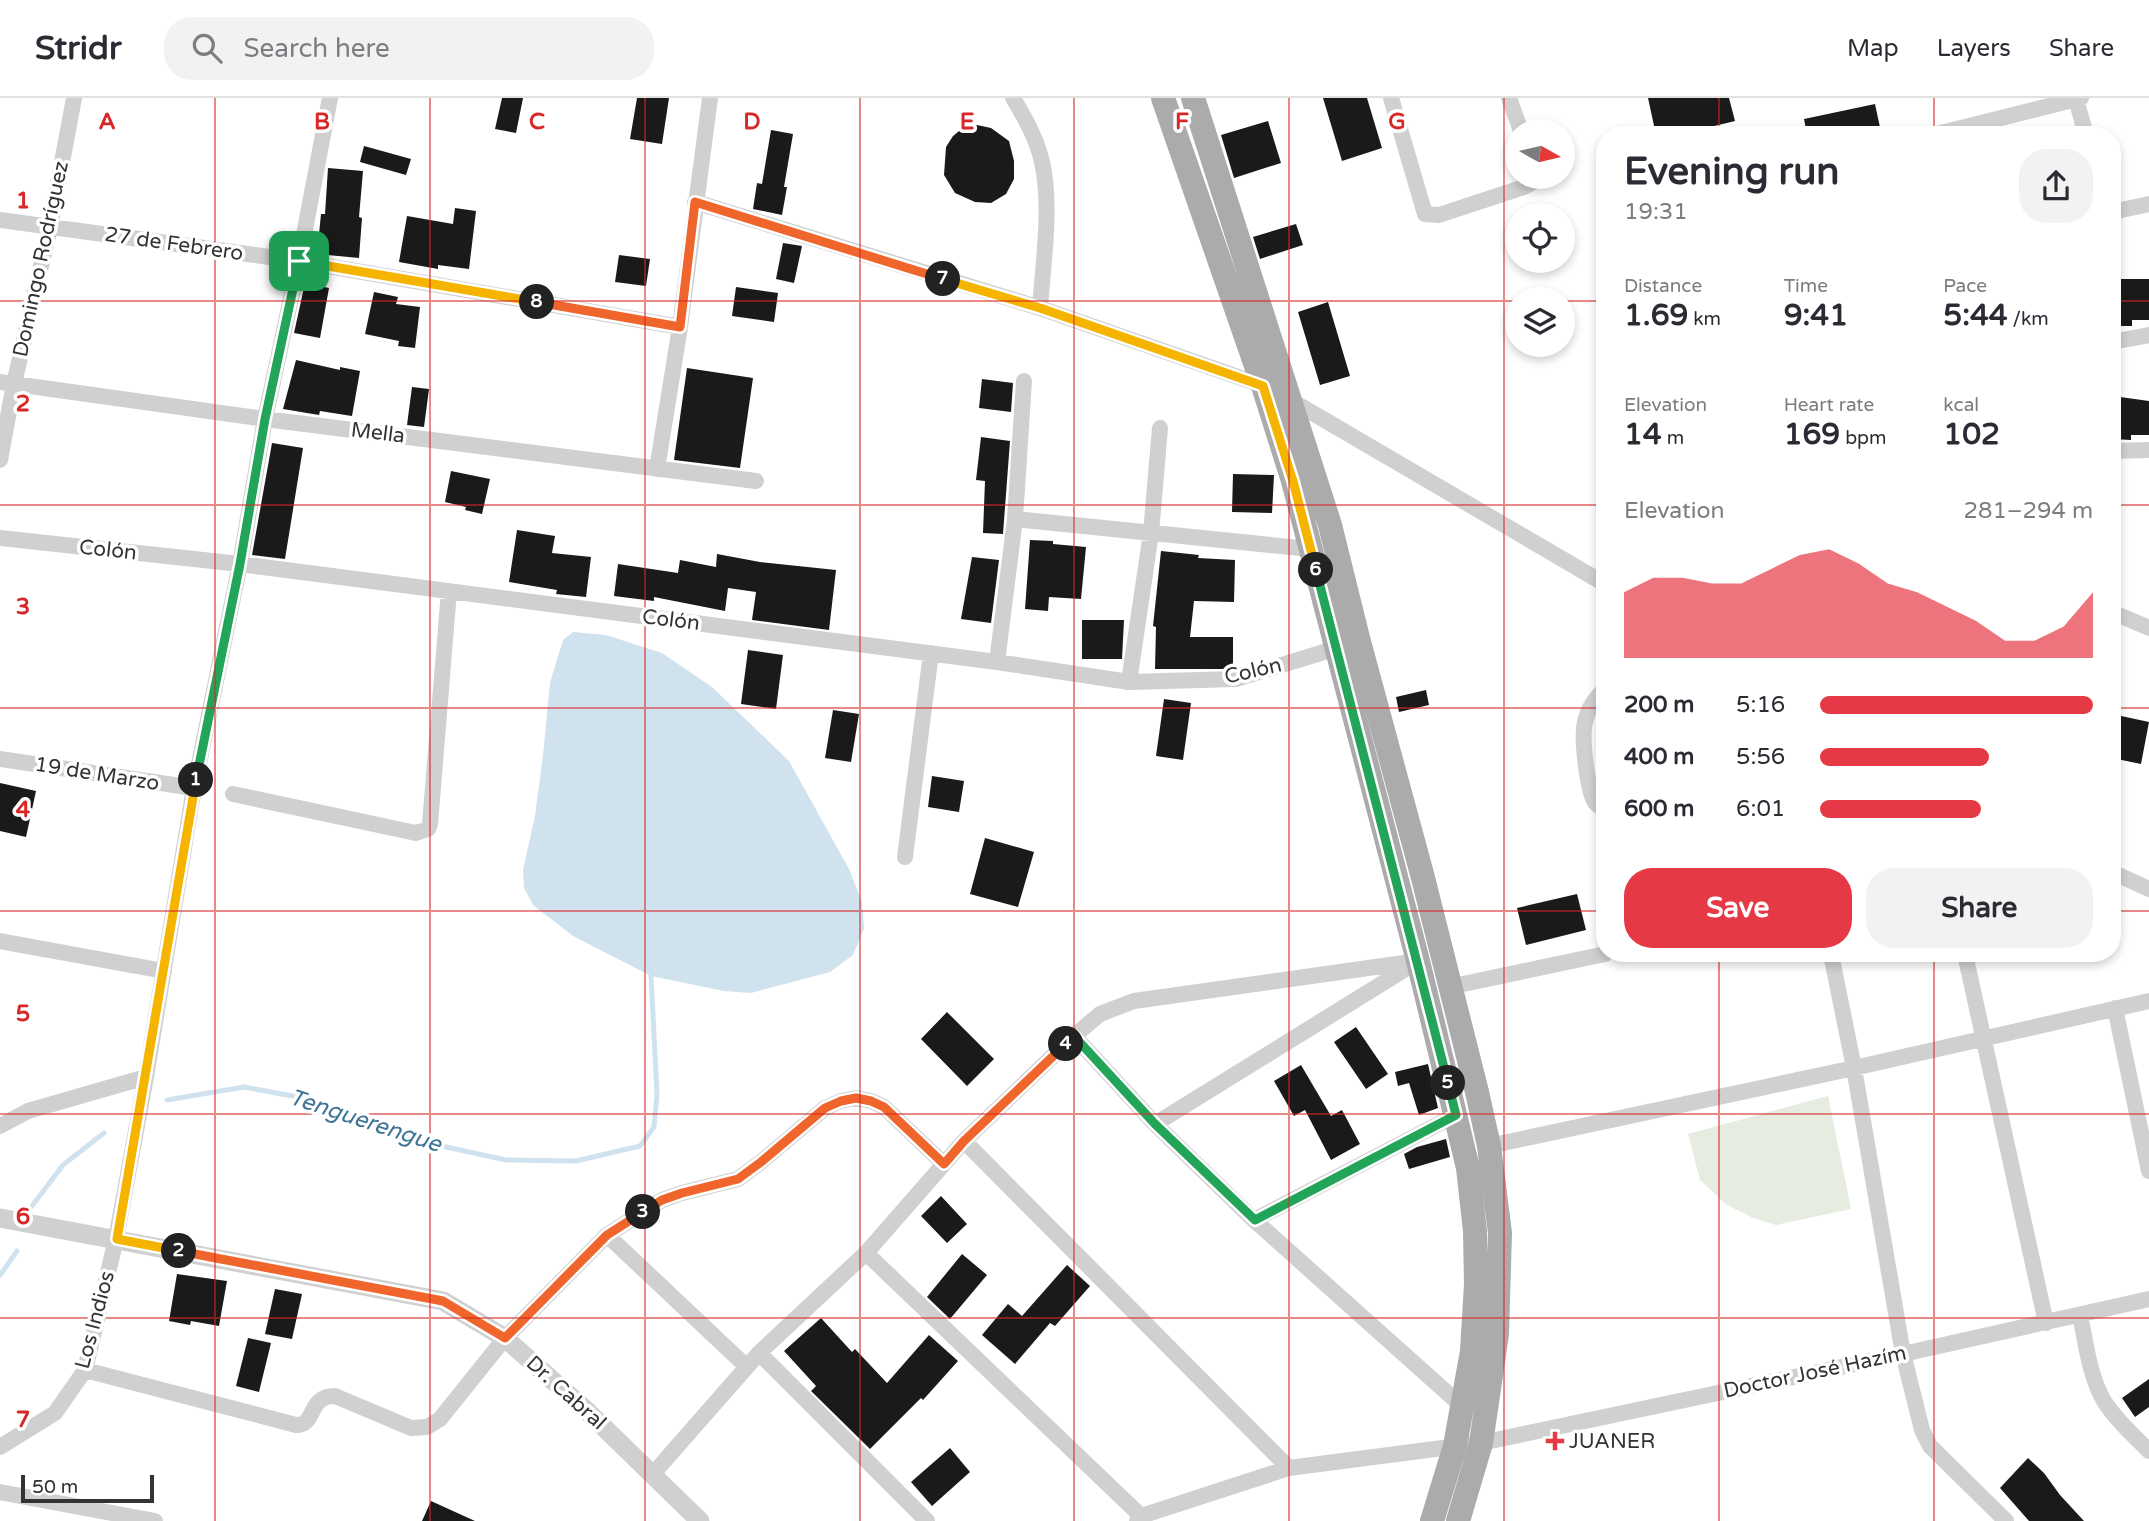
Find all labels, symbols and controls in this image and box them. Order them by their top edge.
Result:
search box [164,17,654,80]
text: Stridr [35,29,122,68]
icon: search [188,29,226,67]
text: Search here [244,33,390,64]
text: Map [1847,34,1899,63]
text: Layers [1937,34,2011,63]
text: Share [2049,34,2114,63]
text: A [98,108,116,136]
text: B [314,108,330,136]
text: C [529,108,545,136]
text: D [743,108,761,136]
text: E [960,108,974,136]
text: F [1175,108,1189,136]
text: G [1388,108,1406,136]
north arrow [1505,119,1575,189]
map controls [1505,119,1575,357]
text: Evening run [1624,149,1839,195]
button: share [2019,149,2093,223]
street label: Domingo Rodríguez [8,159,74,359]
text: 1 [16,187,30,215]
text: 19:31 [1624,198,1688,226]
button: locate [1505,203,1575,273]
street label: 27 de Febrero [103,222,245,266]
pin [269,231,329,291]
icon: arrive [280,242,318,280]
pin: 7 [926,262,960,296]
text: 7 [937,267,948,289]
text: Distance [1624,275,1702,297]
text: Time [1784,275,1828,297]
text: Pace [1943,275,1987,297]
pin: 8 [520,284,554,320]
button: layers [1505,287,1575,357]
text: 8 [531,290,542,312]
text: 1.69 [1624,297,1688,334]
text: 9:41 [1784,297,1848,334]
text: 5:44 [1943,297,2008,334]
text: km [1688,308,1721,330]
text: /km [2008,308,2049,330]
text: 2 [16,390,30,418]
text: Elevation [1624,394,1707,416]
text: Heart rate [1784,394,1874,416]
text: kcal [1943,394,1979,416]
text: 14 [1624,416,1662,453]
text: 169 [1784,416,1840,453]
text: 102 [1943,416,2000,453]
street label: Mella [350,417,406,449]
text: m [1662,427,1684,449]
text: bpm [1840,427,1887,449]
text: Elevation [1624,497,1725,525]
text: 281–294 m [1964,497,2093,525]
street label: Colón [78,535,138,565]
pin: 6 [1298,552,1334,588]
text: 6 [1310,558,1321,580]
text: 3 [16,593,30,621]
street label: Colón [641,604,701,636]
street label: Colón [1222,652,1284,690]
text: 200 m [1624,691,1694,719]
text: 5:16 [1736,691,1785,719]
text: 400 m [1624,743,1694,771]
text: 5:56 [1736,743,1785,771]
street label: 19 de Marzo [33,752,161,796]
pin: 1 [178,762,214,798]
text: 1 [190,768,201,790]
text: 600 m [1624,795,1694,823]
text: 6:01 [1736,795,1785,823]
text: 4 [16,796,31,824]
button: Save [1624,868,1852,948]
button: Share [1866,868,2093,948]
text: 5 [16,1000,30,1028]
pin: 4 [1048,1026,1084,1062]
text: 4 [1060,1032,1071,1054]
pin: 5 [1430,1066,1466,1100]
text: 5 [1442,1071,1453,1093]
water label: Tenguerengue [285,1083,446,1159]
pin: 3 [626,1194,660,1230]
text: 3 [637,1200,648,1222]
text: 6 [16,1203,30,1231]
pin: 2 [162,1234,196,1268]
text: 2 [173,1239,184,1261]
street label: Los Indios [70,1268,120,1372]
street label: Doctor José Hazím [1721,1340,1909,1404]
street label: Dr. Cabral [521,1351,611,1435]
text: 7 [16,1406,30,1434]
place label: JUANER [1569,1429,1655,1454]
marker: JUANER [1547,1433,1563,1449]
scale bar [21,1472,154,1504]
text: 50 m [32,1476,78,1498]

